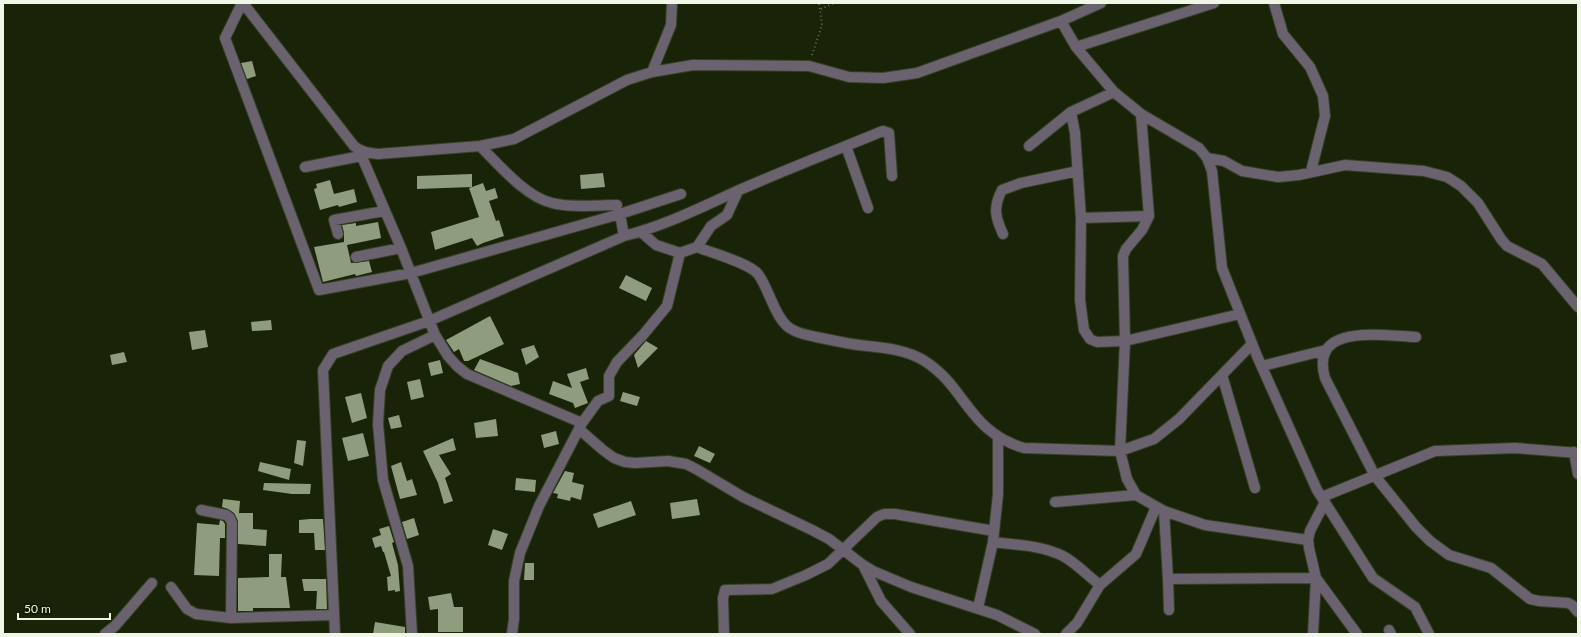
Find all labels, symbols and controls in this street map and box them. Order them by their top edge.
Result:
scale bar [18,595,110,621]
text: 50 m [24,601,51,616]

